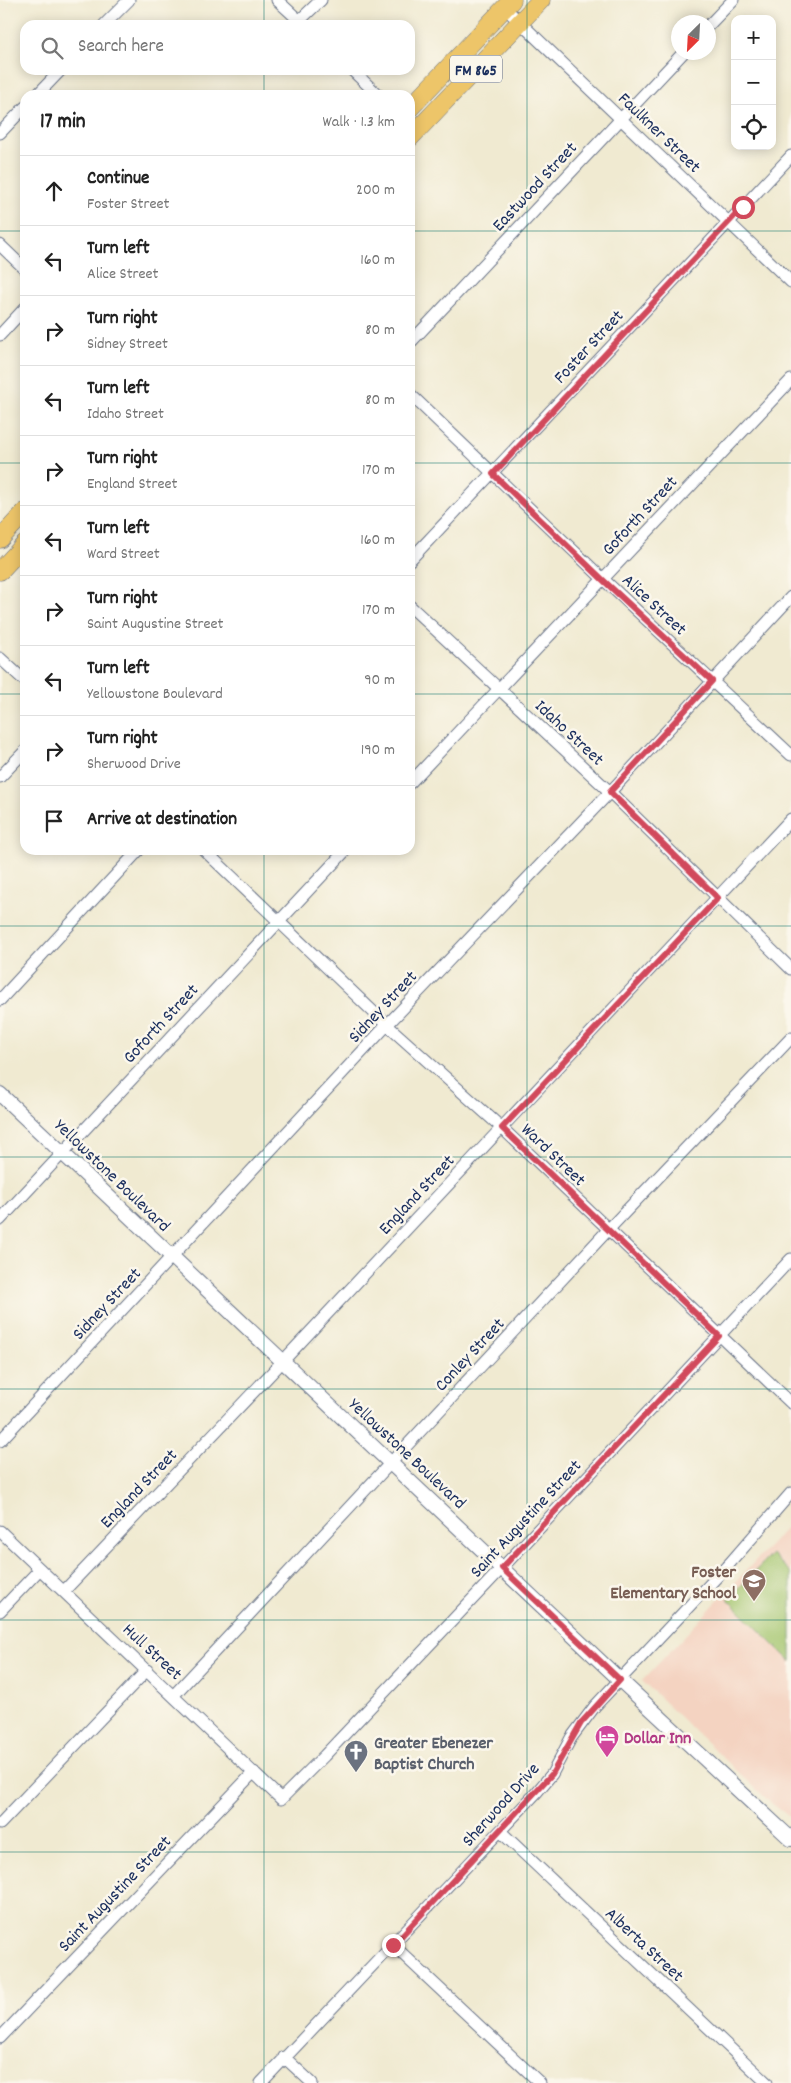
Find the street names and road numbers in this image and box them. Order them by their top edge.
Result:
road number: FM 865 [450,56,502,82]
street label: Faulkner Street [611,88,706,180]
street label: Eastwood Street [488,137,584,238]
street label: Foster Street [549,305,631,390]
street label: Goforth Street [597,471,685,562]
street label: Alice Street [615,569,691,643]
street label: Idaho Street [528,695,609,773]
street label: Sidney Street [344,966,424,1050]
street label: Goforth Street [118,979,206,1070]
street label: Yellowstone Boulevard [48,1115,175,1239]
street label: Ward Street [514,1118,591,1193]
street label: England Street [374,1150,462,1241]
street label: Sidney Street [68,1263,148,1347]
street label: Conley Street [430,1313,512,1398]
street label: Yellowstone Boulevard [342,1394,471,1516]
street label: England Street [95,1444,184,1535]
street label: Saint Augustine Street [465,1455,589,1584]
street label: Hull Street [116,1619,187,1687]
street label: Sherwood Drive [457,1758,547,1853]
street label: Saint Augustine Street [53,1831,178,1959]
street label: Alberta Street [598,1903,688,1989]

